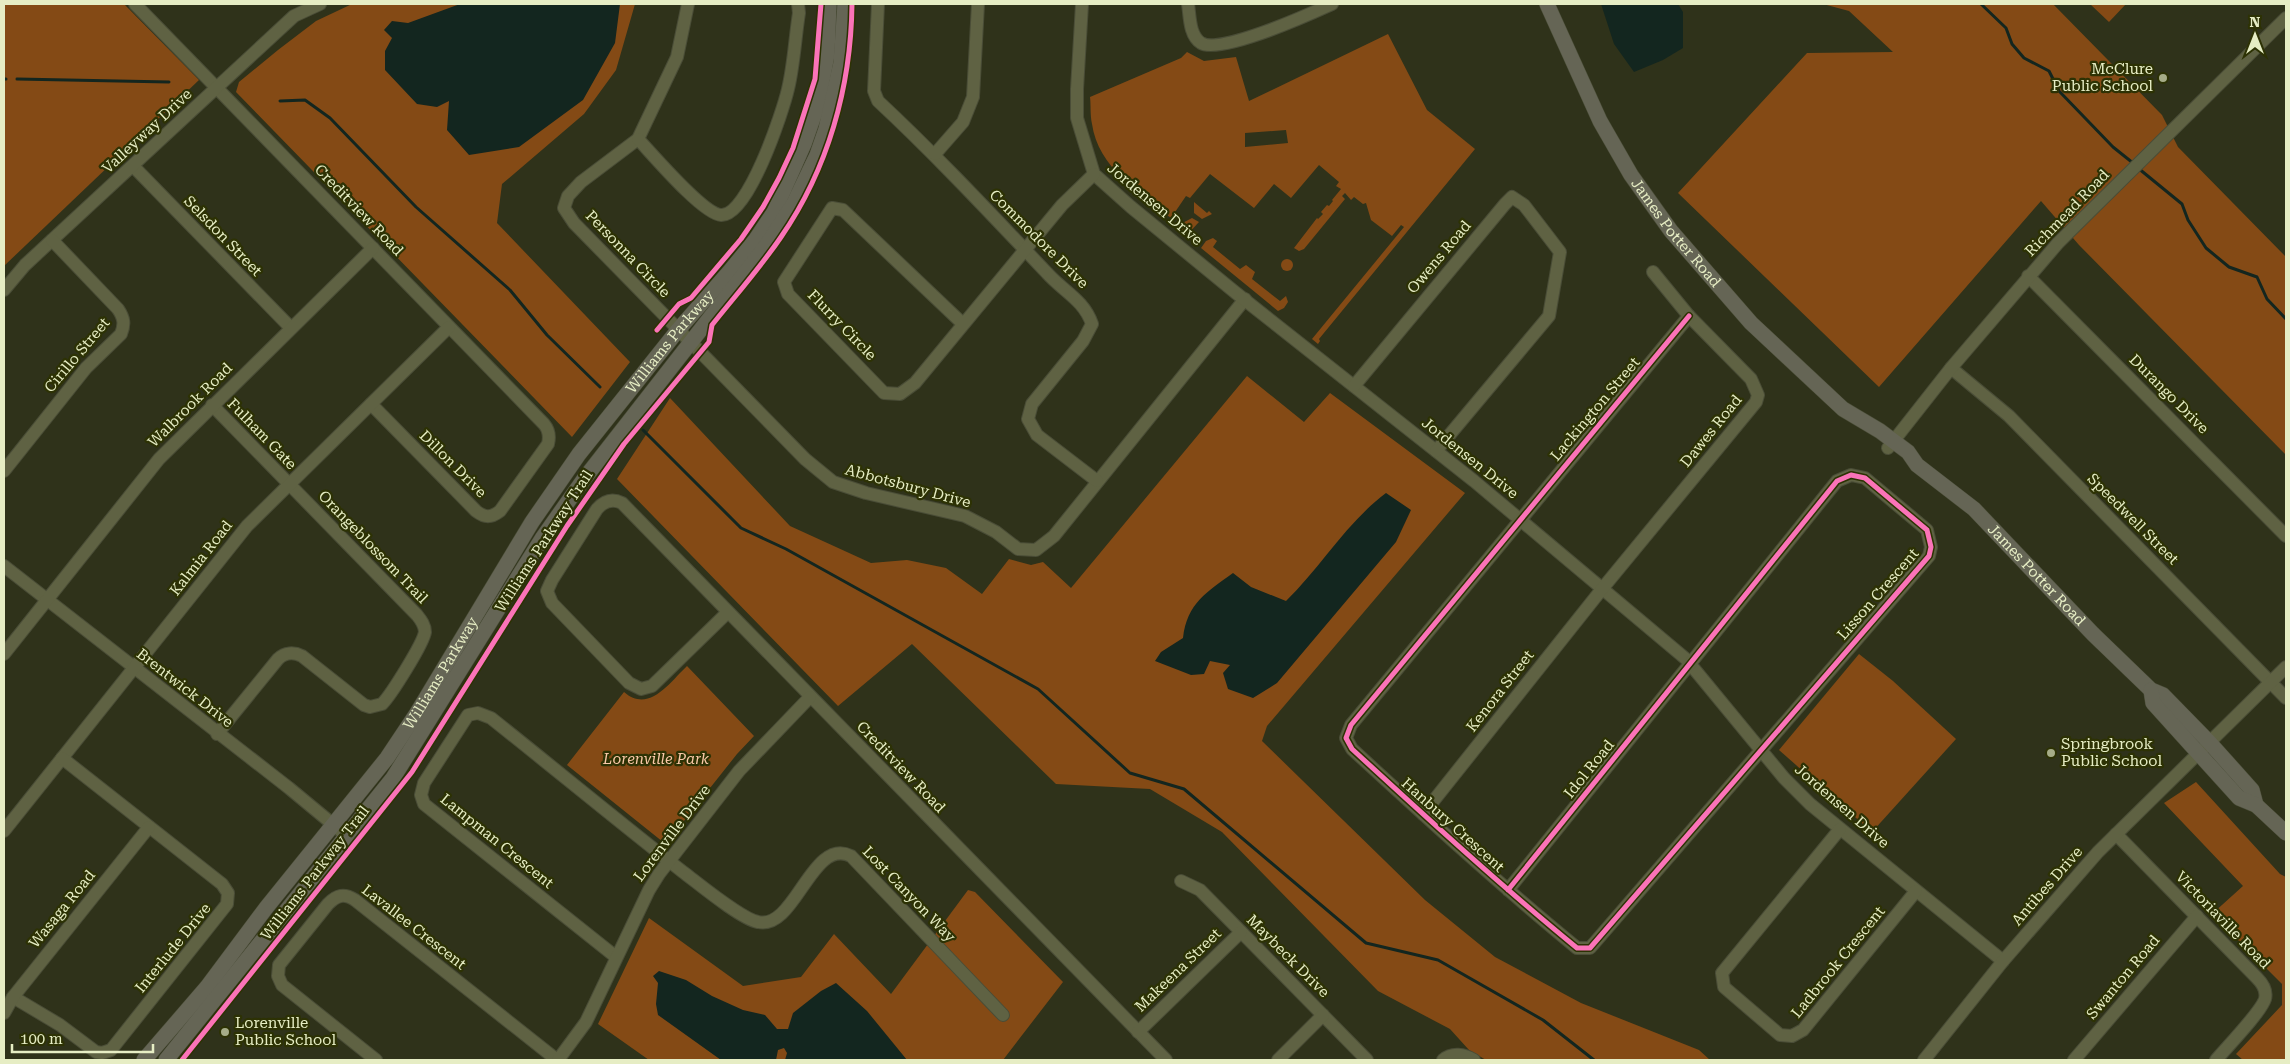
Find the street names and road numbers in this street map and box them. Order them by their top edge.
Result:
street label: Valleyway Drive [98,85,196,177]
street label: Jordensen Drive [1104,159,1206,249]
street label: Creditview Road [311,161,407,260]
street label: Richmead Road [2021,166,2113,260]
street label: James Potter Road [1627,175,1725,291]
street label: Commodore Drive [986,186,1092,292]
street label: Selsdon Street [180,192,266,280]
street label: Personna Circle [582,207,674,301]
street label: Owens Road [1403,217,1475,297]
street label: Williams Parkway [622,286,718,397]
street label: Flurry Circle [804,286,880,364]
street label: Cirillo Street [41,314,114,396]
street label: Durango Drive [2125,350,2213,438]
street label: Lackington Street [1546,353,1644,464]
street label: Walbrook Road [144,359,236,451]
street label: Dawes Road [1676,391,1746,471]
street label: Fulham Gate [224,395,300,473]
street label: Jordensen Drive [1418,414,1522,502]
street label: Dillon Drive [416,427,490,501]
street label: Abbotsbury Drive [843,461,973,511]
street label: Williams Parkway Trail [491,466,597,615]
street label: Speedwell Street [2084,470,2183,569]
street label: Orangeblossom Trail [315,487,432,607]
street label: Kalmia Road [166,516,236,599]
street label: James Potter Road [1984,520,2090,630]
street label: Lisson Crescent [1833,544,1923,643]
street label: Williams Parkway [399,614,482,733]
street label: Brentwick Drive [133,645,237,731]
street label: Kenora Street [1463,646,1538,735]
street label: Creditview Road [853,718,949,817]
street label: Idol Road [1560,736,1618,802]
street label: Jordensen Drive [1791,760,1893,852]
street label: Hanbury Crescent [1398,774,1508,876]
street label: Lorenville Drive [630,781,714,885]
street label: Lampman Crescent [437,790,558,892]
street label: Williams Parkway Trail [257,802,373,944]
street label: Lost Canyon Way [859,842,959,946]
street label: Antibes Drive [2008,843,2086,929]
street label: Wasaga Road [25,866,99,952]
street label: Victoriaville Road [2172,867,2274,973]
street label: Lavallee Crescent [358,881,470,974]
street label: Interlude Drive [131,900,215,996]
street label: Ladbrook Crescent [1787,902,1889,1021]
street label: Maybeck Drive [1243,911,1333,1001]
street label: Makeena Street [1131,924,1225,1016]
street label: Swanton Road [2083,931,2164,1023]

